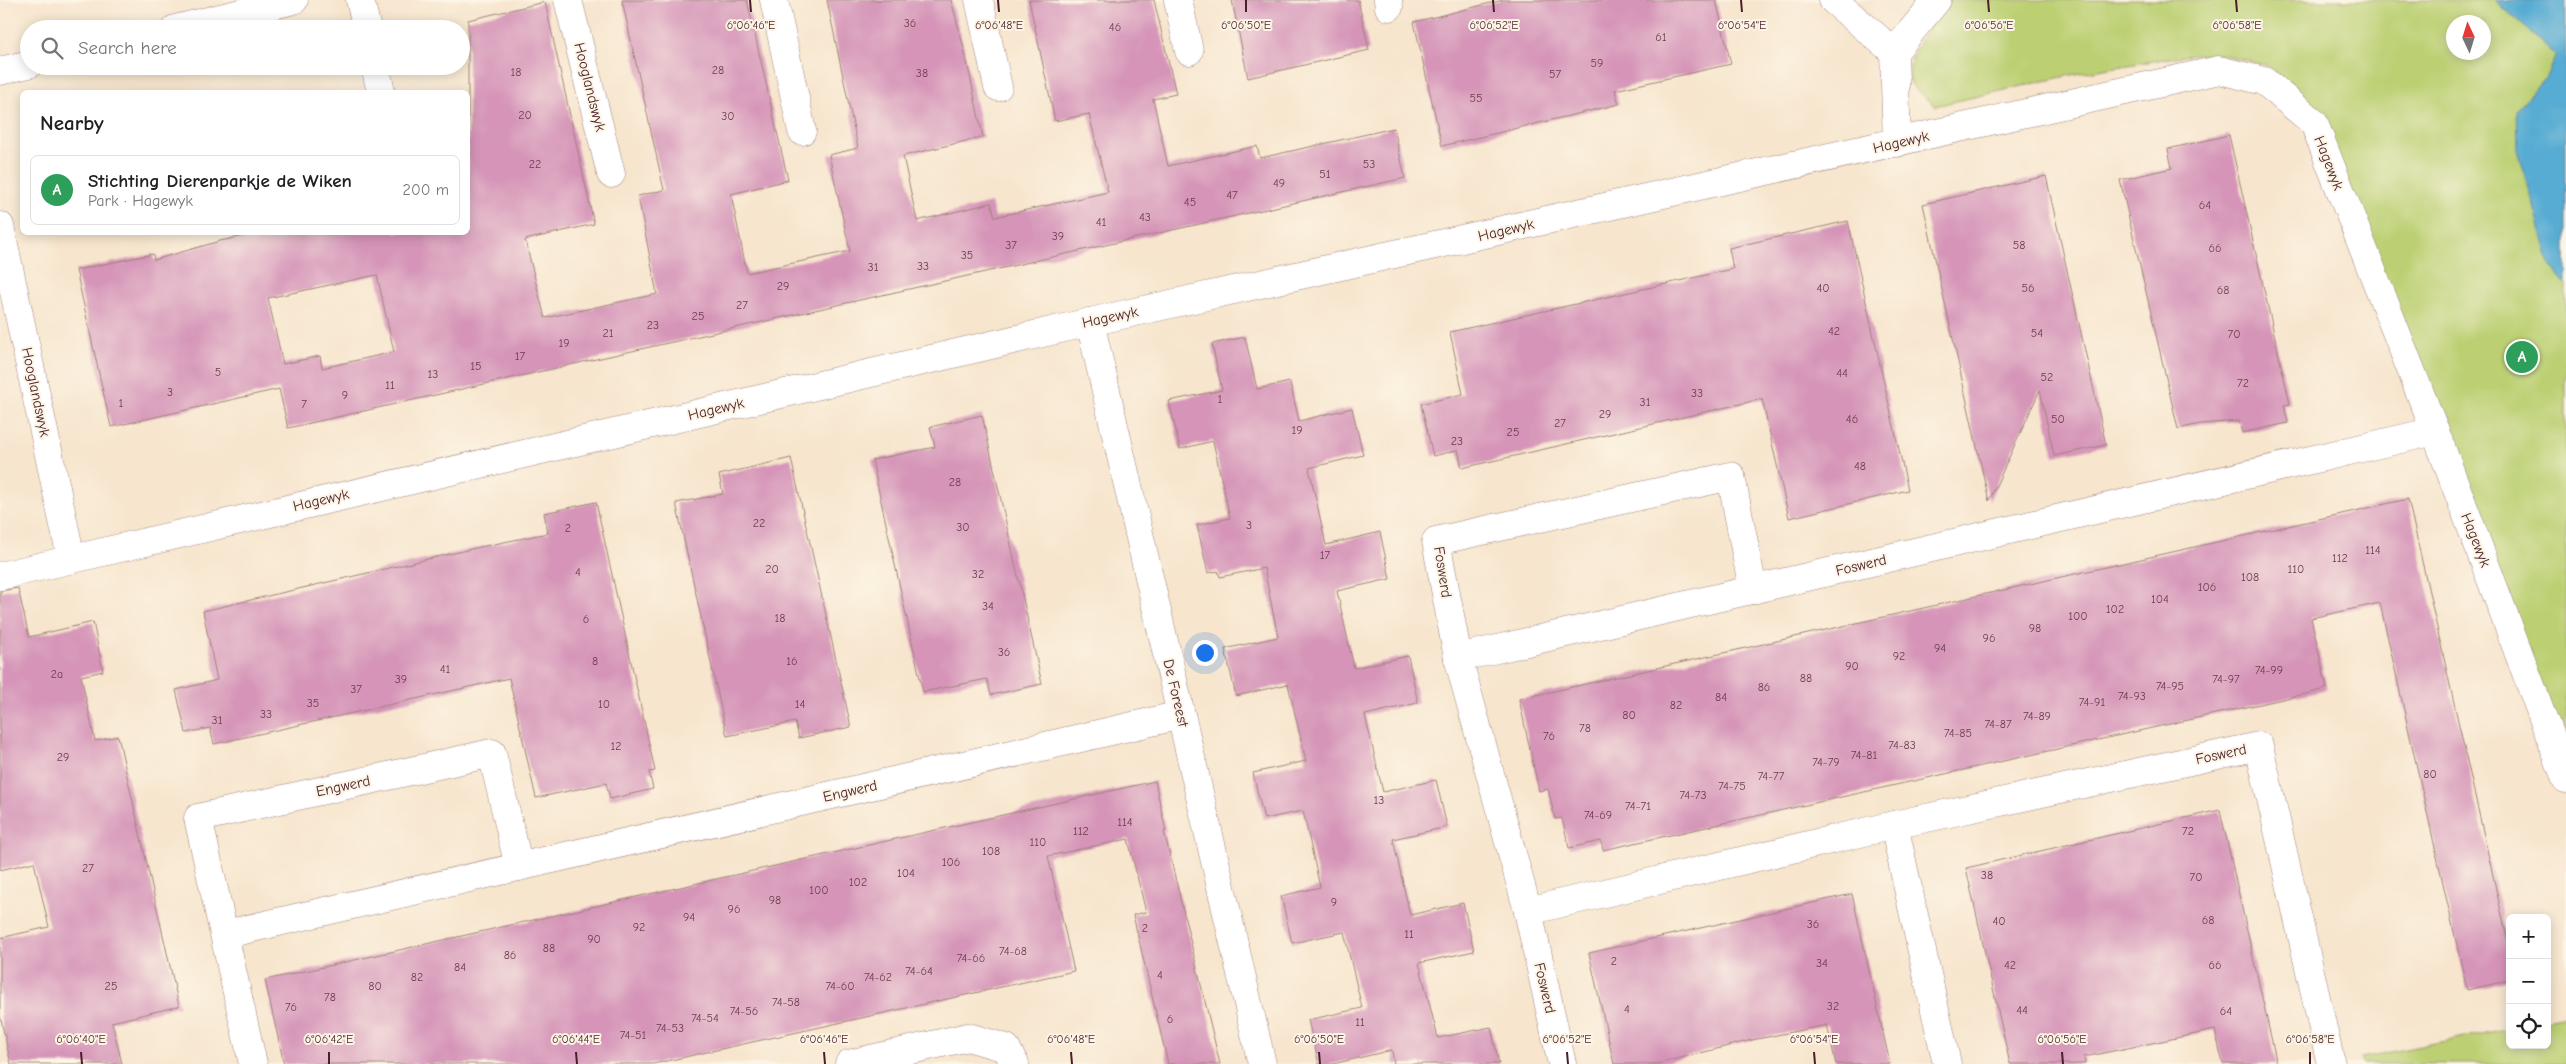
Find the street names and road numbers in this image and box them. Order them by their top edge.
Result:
street label: Hooglandswyk [570,41,610,134]
street label: Hagewyk [1871,127,1932,157]
street label: Hagewyk [2310,133,2348,194]
street label: Hagewyk [1476,215,1537,245]
street label: Hagewyk [1080,302,1140,332]
street label: Hooglandswyk [18,346,54,439]
street label: Hagewyk [686,394,747,424]
street label: Hagewyk [291,485,352,515]
street label: Hagewyk [2457,510,2495,571]
street label: Foswerd [1430,545,1456,599]
street label: Foswerd [1834,550,1888,580]
street label: De Foreest [1159,657,1193,729]
street label: Foswerd [2194,740,2248,768]
street label: Engwerd [314,771,372,801]
street label: Engwerd [821,776,879,806]
street label: Foswerd [1530,961,1560,1015]

